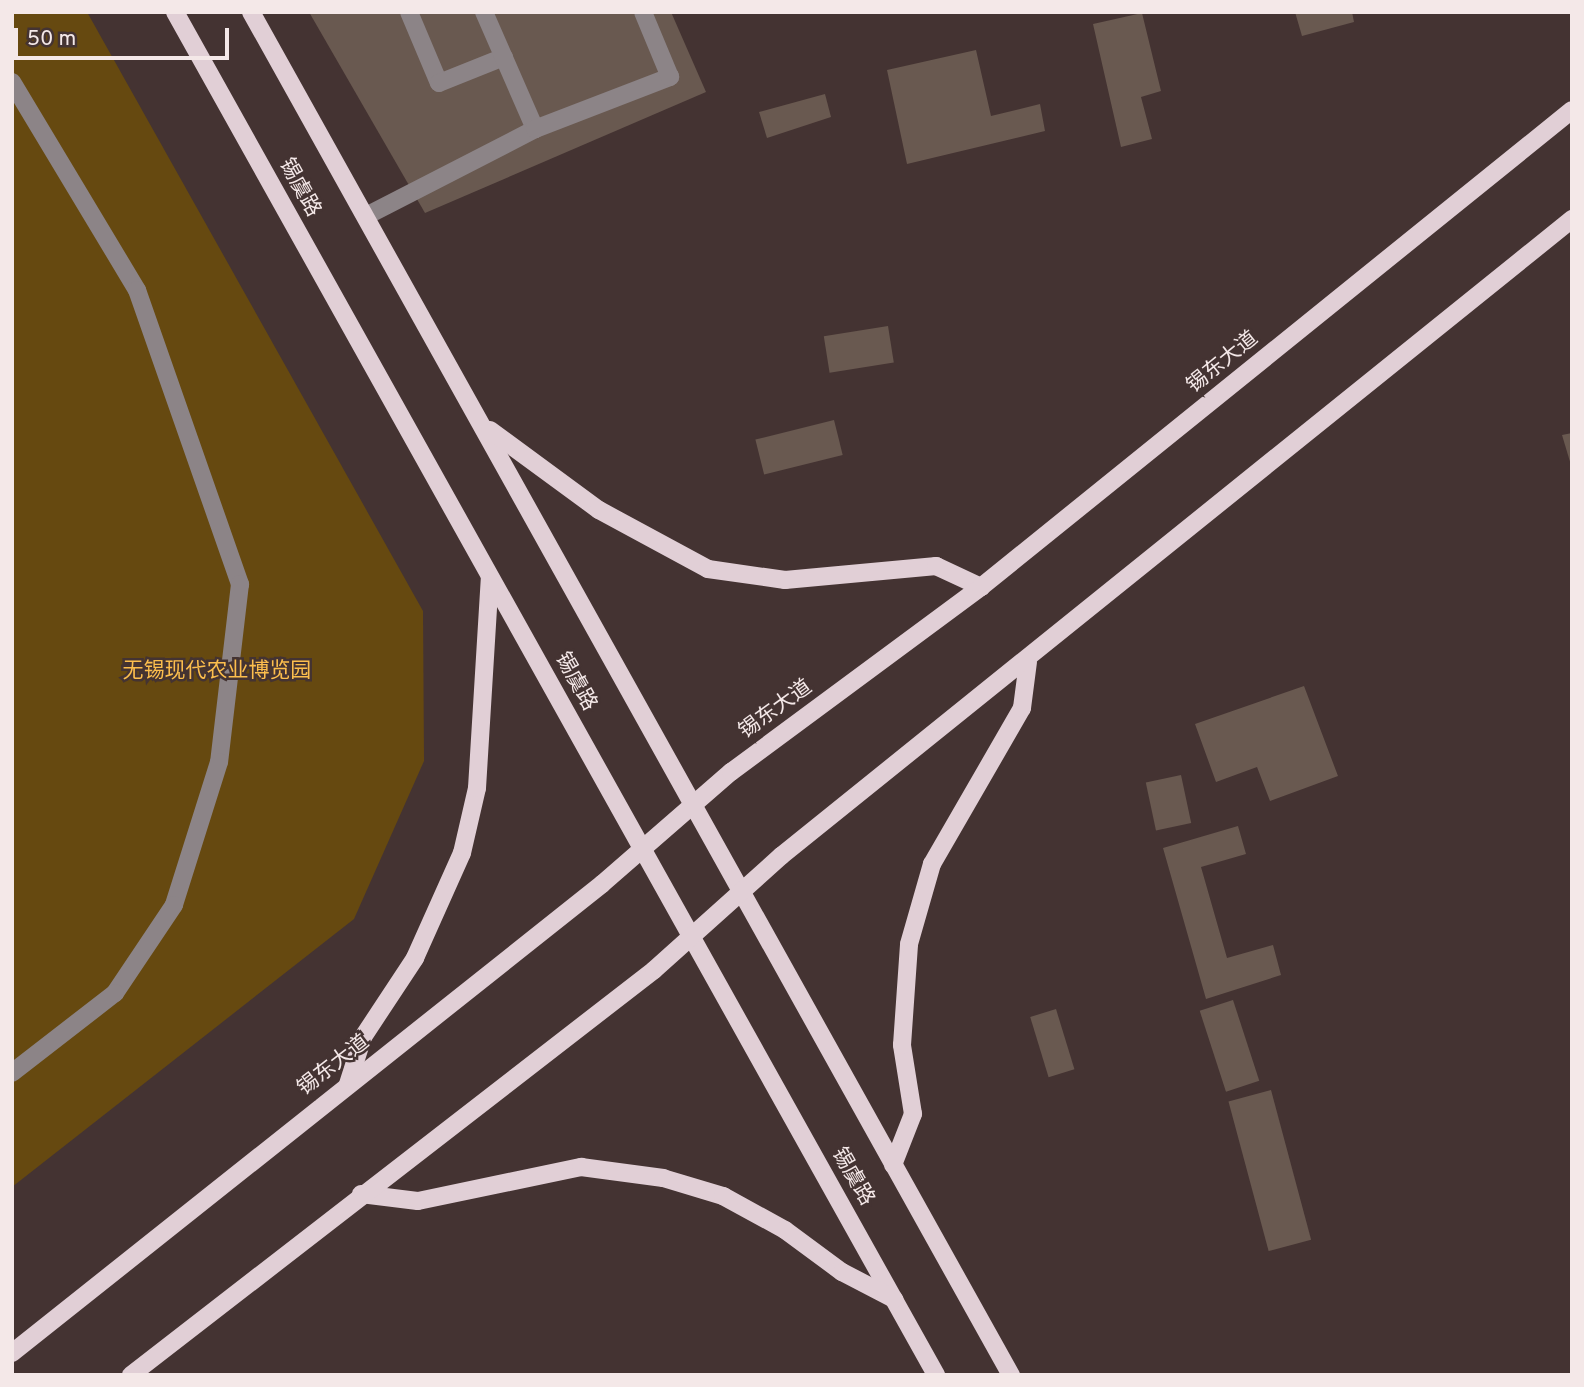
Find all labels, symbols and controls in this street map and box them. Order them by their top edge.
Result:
scale bar [18,14,233,58]
text: 50 m [27,26,76,53]
street label: 锡虞路 [273,154,325,222]
street label: 锡东大道 [1182,327,1264,399]
street label: 锡虞路 [549,648,601,716]
park label: 无锡现代农业博览园 [123,659,311,685]
street label: 锡东大道 [735,675,817,745]
street label: 锡东大道 [293,1030,375,1102]
street label: 锡虞路 [825,1143,879,1211]

